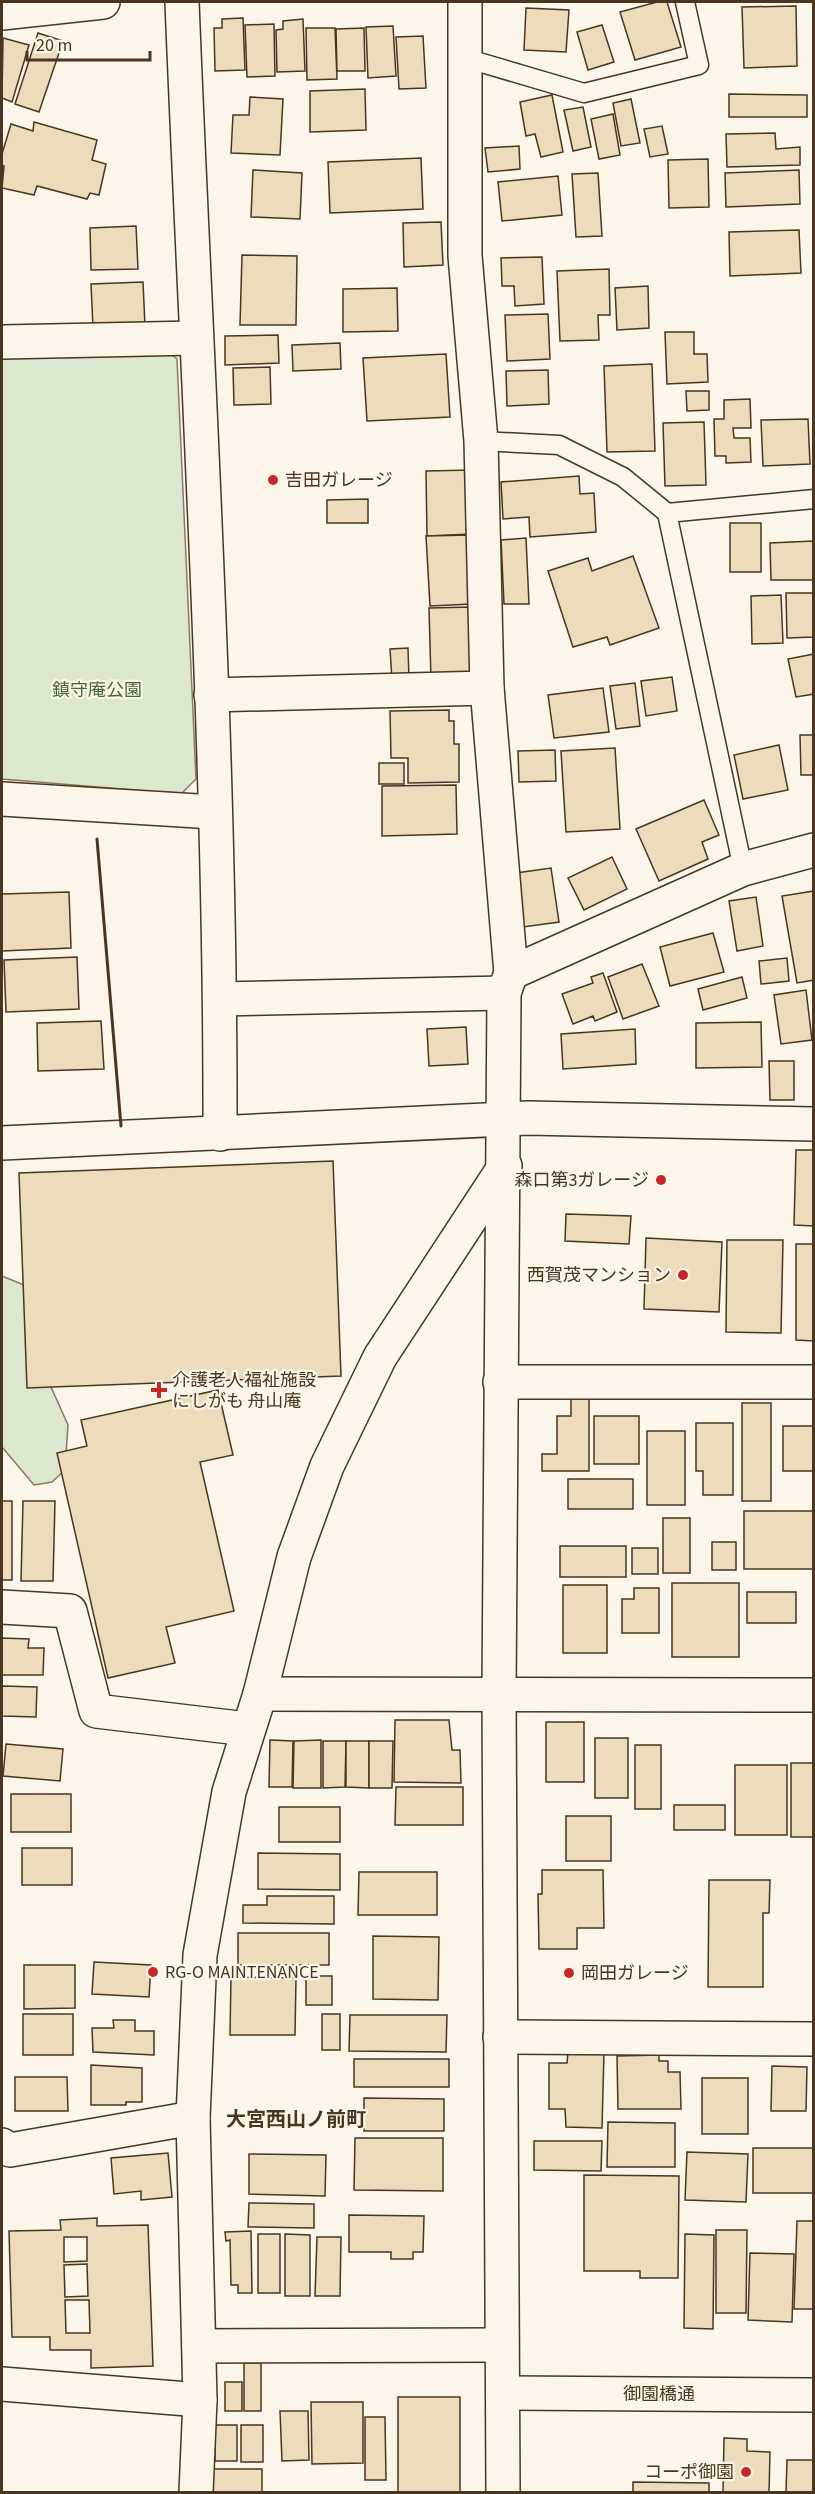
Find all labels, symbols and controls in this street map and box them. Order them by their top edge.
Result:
scale bar [27,24,150,62]
text: 20 m [36,33,72,58]
place label: 吉田ガレージ [285,468,393,493]
marker: 吉田ガレージ [266,473,280,487]
park label: 鎮守庵公園 [52,678,142,703]
place label: 森口第3ガレージ [514,1168,649,1193]
marker: 森口第3ガレージ [654,1173,668,1187]
place label: 西賀茂マンション [527,1263,671,1288]
marker: 西賀茂マンション [676,1268,690,1282]
place label: 介護老人福祉施設 にしがも 舟山庵 [172,1368,316,1414]
marker: 介護老人福祉施設 にしがも 舟山庵 [150,1381,168,1399]
place label: RG-O MAINTENANCE [165,1960,319,1985]
place label: 岡田ガレージ [581,1961,689,1986]
marker: RG-O MAINTENANCE [146,1965,160,1979]
marker: 岡田ガレージ [562,1966,576,1980]
district label: 大宮西山ノ前町 [226,2106,366,2134]
street label: 御園橋通 [623,2382,695,2407]
place label: コーポ御園 [644,2460,734,2485]
marker: コーポ御園 [739,2465,753,2479]

